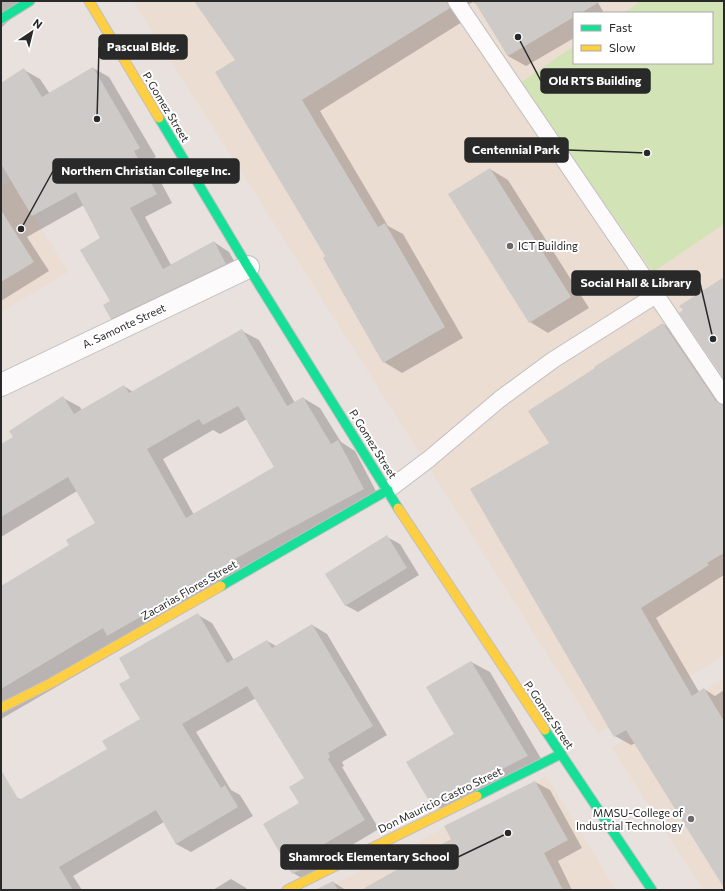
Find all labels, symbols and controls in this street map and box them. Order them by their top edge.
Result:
north arrow [12,12,52,52]
legend [573,12,713,64]
text: N [31,16,45,31]
text: Fast [609,20,632,34]
callout: Pascual Bldg. [99,35,187,59]
text: Pascual Bldg. [107,39,179,53]
text: Slow [609,40,636,54]
street label: P. Gomez Street [140,69,193,144]
callout: Old RTS Building [541,69,650,93]
text: Old RTS Building [549,73,642,87]
callout: Centennial Park [465,138,568,162]
text: Centennial Park [472,142,560,156]
callout: Northern Christian College Inc. [53,159,239,183]
text: Northern Christian College Inc. [61,163,231,177]
place label: ICT Building [518,239,578,252]
marker: ICT Building [505,241,515,251]
callout: Social Hall & Library [572,271,700,295]
text: Social Hall & Library [580,275,692,289]
street label: A. Samonte Street [80,300,168,351]
street label: P. Gomez Street [347,407,400,481]
street label: Zacarias Flores Street [139,557,239,622]
street label: P. Gomez Street [522,678,577,752]
street label: Don Mauricio Castro Street [376,764,504,835]
place label: MMSU-College of Industrial Technology [576,806,684,832]
marker: MMSU-College of Industrial Technology [686,814,696,824]
callout: Shamrock Elementary School [281,845,458,869]
text: Shamrock Elementary School [288,849,450,863]

